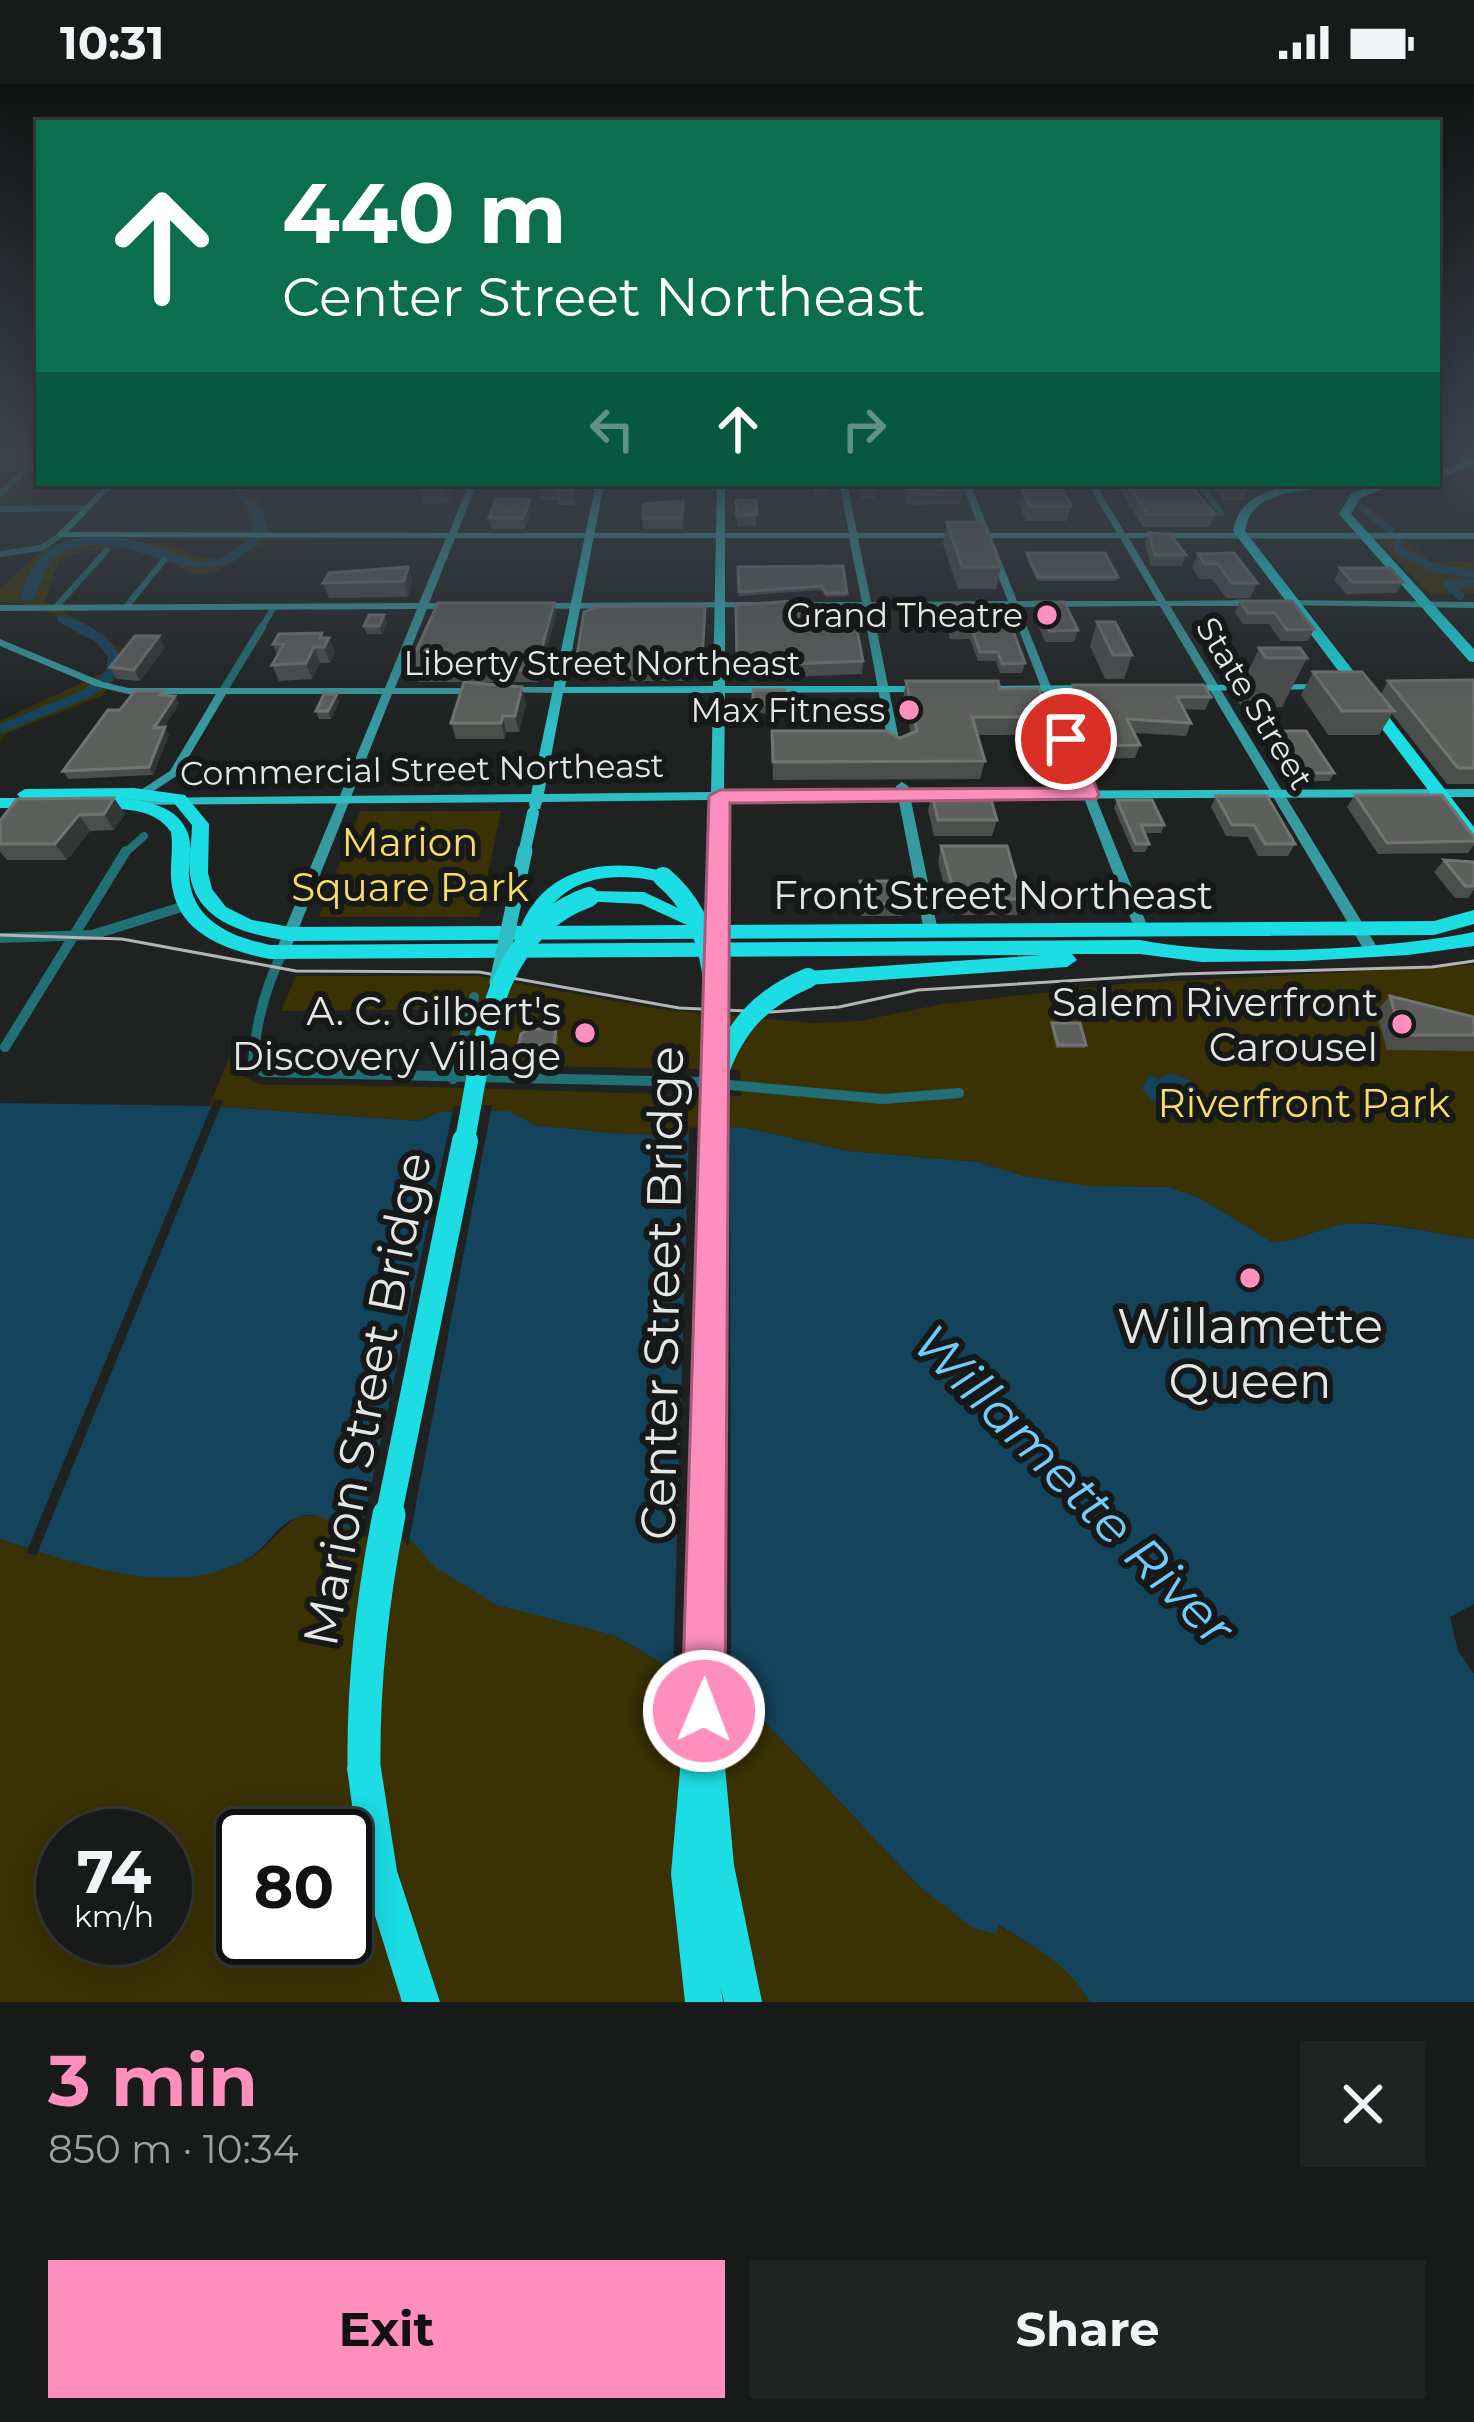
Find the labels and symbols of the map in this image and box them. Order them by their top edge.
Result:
place label: Grand Theatre [787,595,1023,635]
marker: Grand Theatre [1034,602,1060,628]
street label: State Street [1188,610,1322,796]
street label: Liberty Street Northeast [404,643,800,683]
pin [1015,688,1117,790]
place label: Max Fitness [690,690,885,730]
marker: Max Fitness [896,697,922,723]
street label: Commercial Street Northeast [180,745,664,793]
park label: Marion Square Park [291,818,529,911]
street label: Front Street Northeast [773,871,1213,919]
place label: Salem Riverfront Carousel [1052,978,1378,1071]
place label: A. C. Gilbert's Discovery Village [232,987,561,1080]
marker: Salem Riverfront Carousel [1389,1011,1415,1037]
marker: A. C. Gilbert's Discovery Village [572,1020,598,1046]
street label: Center Street Bridge [629,1046,695,1540]
park label: Riverfront Park [1158,1079,1451,1127]
street label: Marion Street Bridge [291,1147,443,1651]
marker: Willamette Queen [1237,1265,1263,1291]
place label: Willamette Queen [1117,1297,1383,1410]
water label: Willamette River [901,1312,1248,1659]
position arrow [641,1648,767,1774]
speed limit sign: 80 [216,1809,372,1965]

